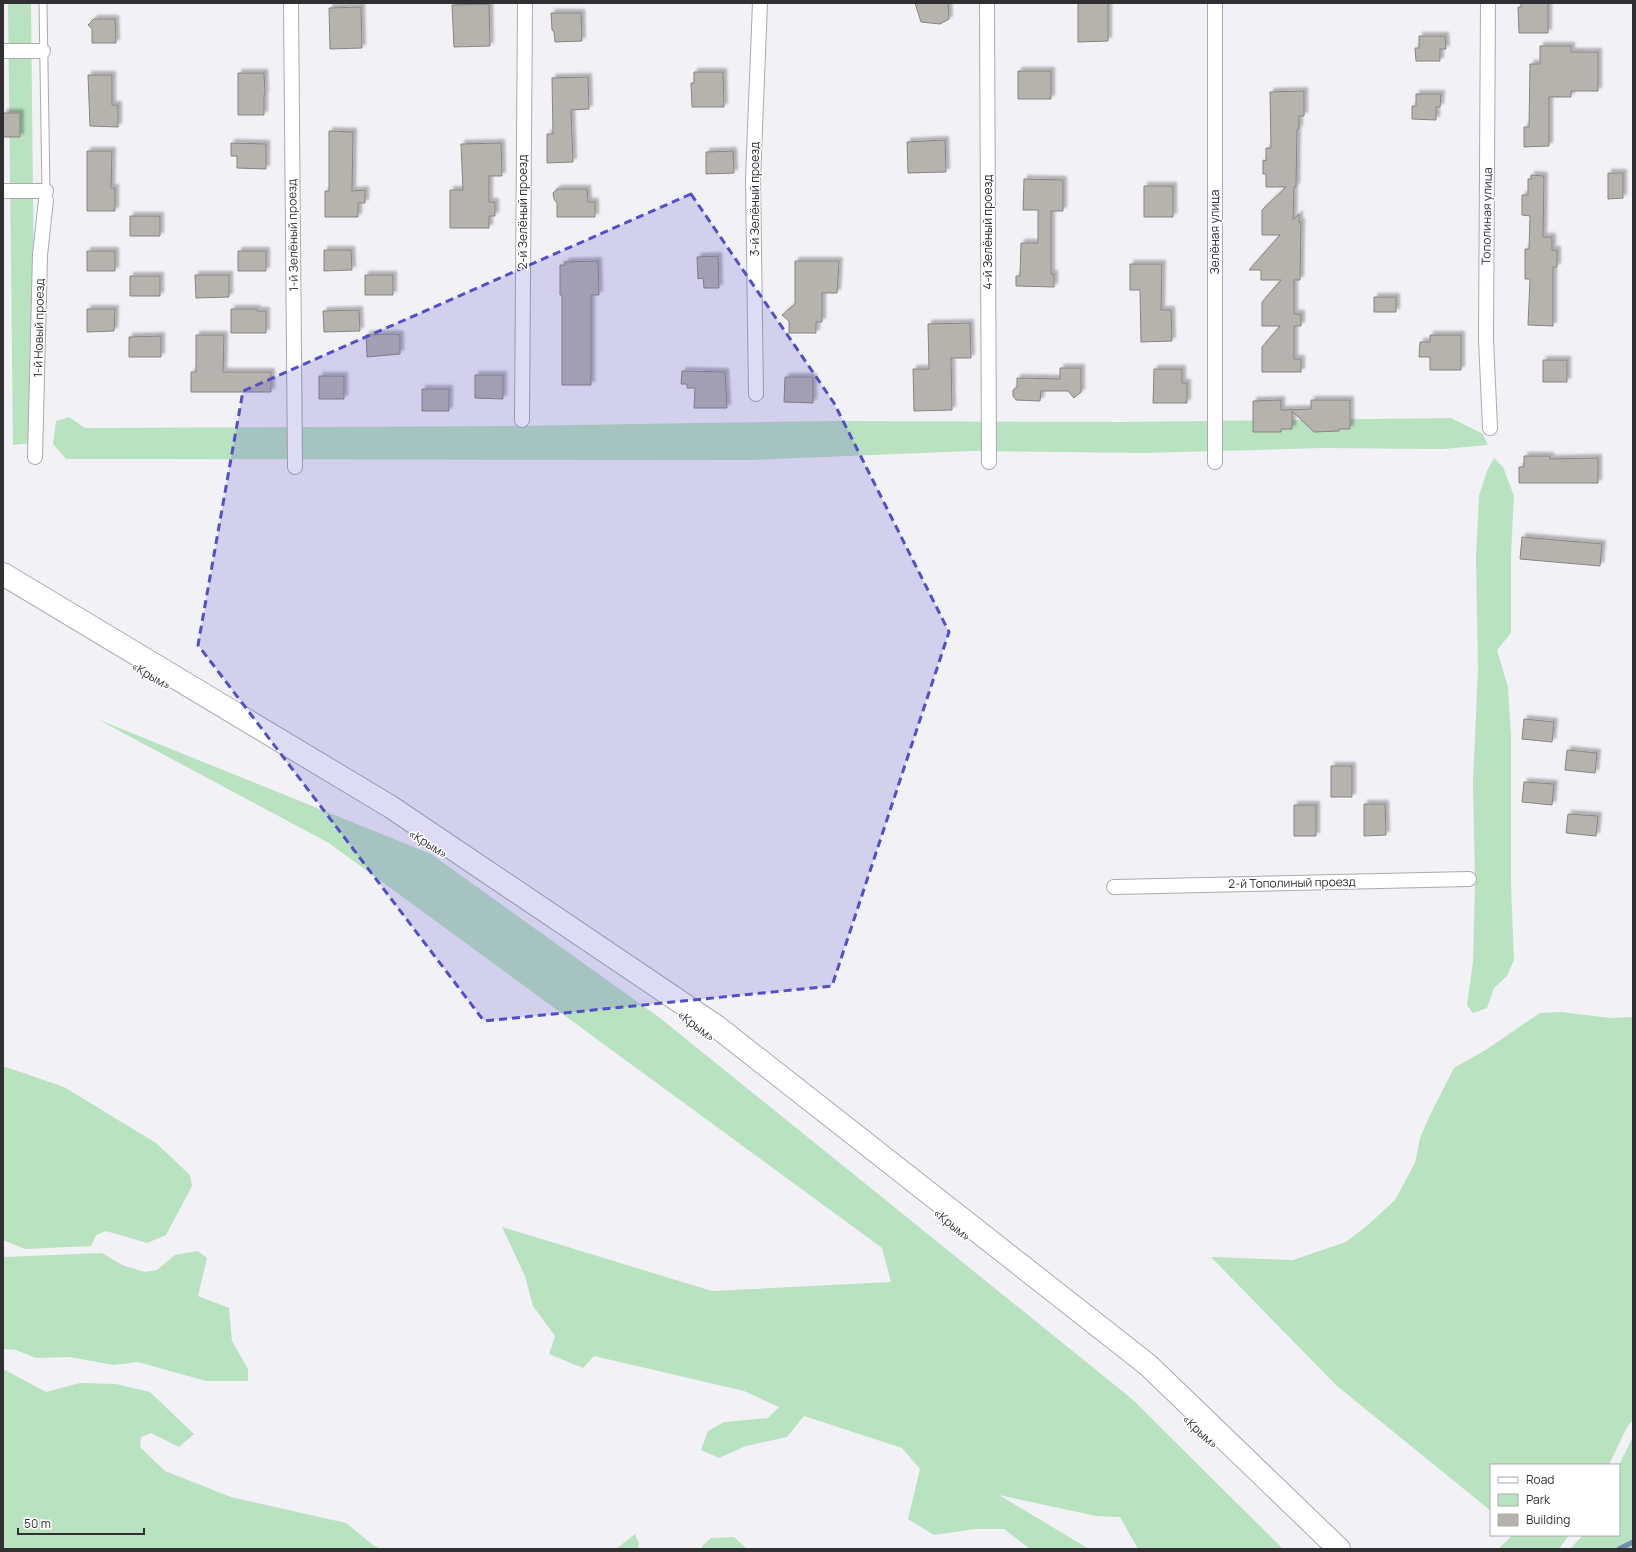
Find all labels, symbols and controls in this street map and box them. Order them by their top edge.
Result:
street label: 3-й Зелёный проезд [746,142,763,256]
street label: 2-й Зелёный проезд [514,155,531,269]
street label: Тополиная улица [1477,167,1496,265]
street label: 4-й Зелёный проезд [979,175,996,289]
street label: 1-й Зелёный проезд [283,179,302,291]
street label: Зелёная улица [1206,190,1223,274]
street label: 1-й Новый проезд [29,278,48,378]
street label: «Крым» [128,657,174,694]
street label: «Крым» [405,825,451,862]
street label: 2-й Тополиный проезд [1228,873,1356,892]
street label: «Крым» [674,1006,719,1045]
street label: «Крым» [930,1204,975,1245]
street label: «Крым» [1179,1411,1222,1453]
legend [1490,1464,1620,1536]
text: Road [1526,1471,1554,1488]
text: Park [1526,1491,1551,1508]
scale bar [18,1510,144,1536]
text: Building [1526,1511,1570,1528]
text: 50 m [24,1515,51,1532]

